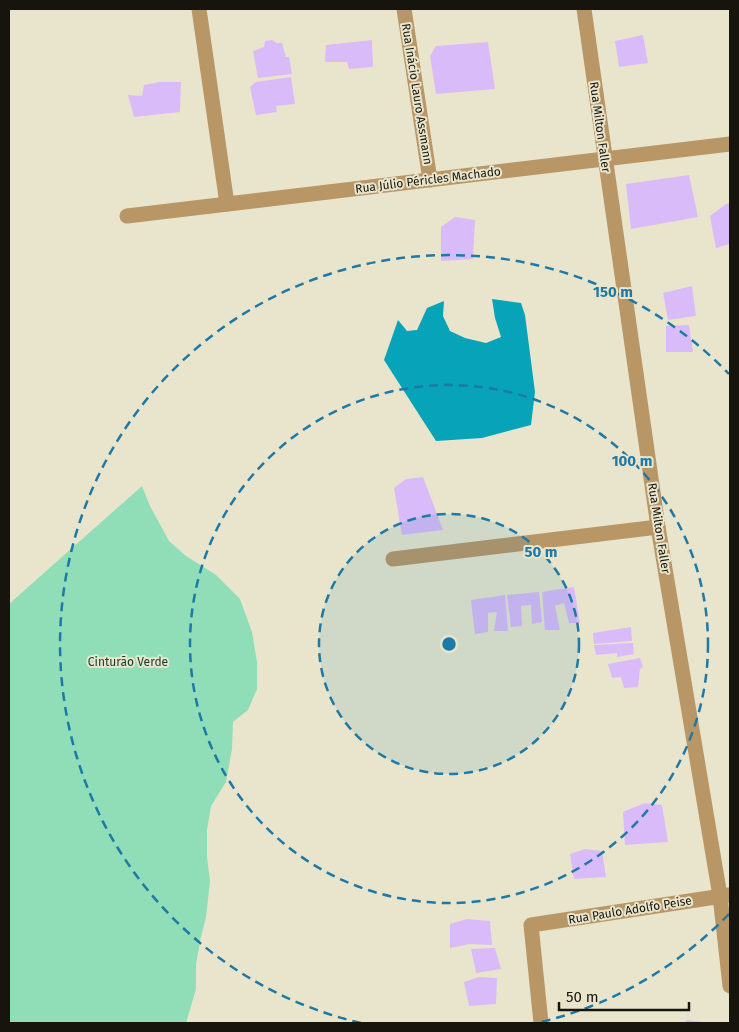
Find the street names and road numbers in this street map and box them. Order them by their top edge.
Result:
street label: Rua Inácio Lauro Assmann [399,22,435,166]
street label: Rua Milton Faller [587,81,613,174]
street label: Rua Júlio Péricles Machado [354,164,502,196]
street label: Rua Milton Faller [645,482,673,575]
street label: Rua Paulo Adolfo Peise [567,893,693,927]

